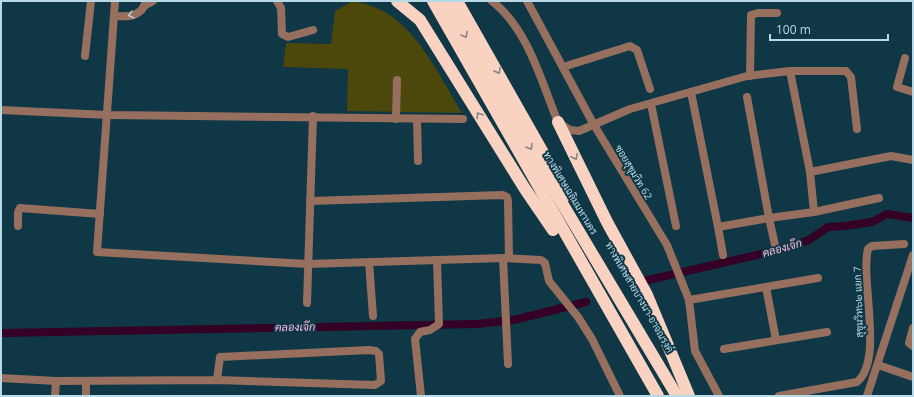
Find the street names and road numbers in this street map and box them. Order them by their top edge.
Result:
street label: ซอยสุขุมวิท 62 [611,142,656,203]
street label: ทางพิเศษเฉลิมมหานคร [541,149,601,237]
street label: ทางพิเศษสายบางนา-อาจณรงค์ [603,239,677,355]
street label: สุขุมวิท๖๒ แยก 7 [850,266,867,338]

